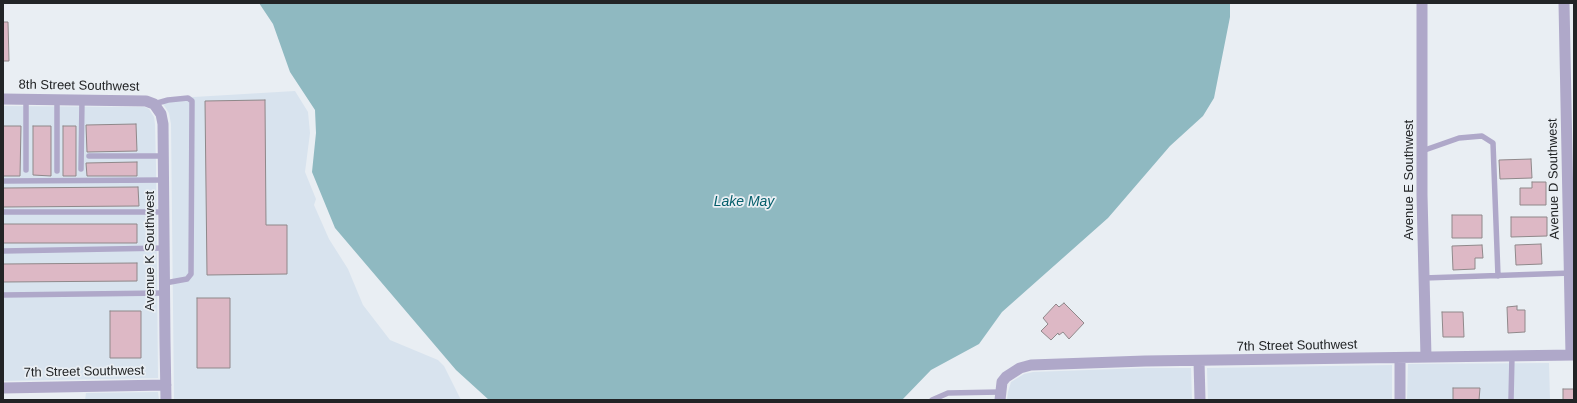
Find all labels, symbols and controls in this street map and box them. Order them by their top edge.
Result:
street label: 8th Street Southwest [19,77,139,95]
street label: Avenue D Southwest [1545,118,1563,240]
street label: Avenue E Southwest [1401,120,1417,240]
street label: Avenue K Southwest [142,191,158,311]
water label: Lake May [714,194,774,210]
street label: 7th Street Southwest [1237,337,1357,355]
street label: 7th Street Southwest [24,363,144,381]

